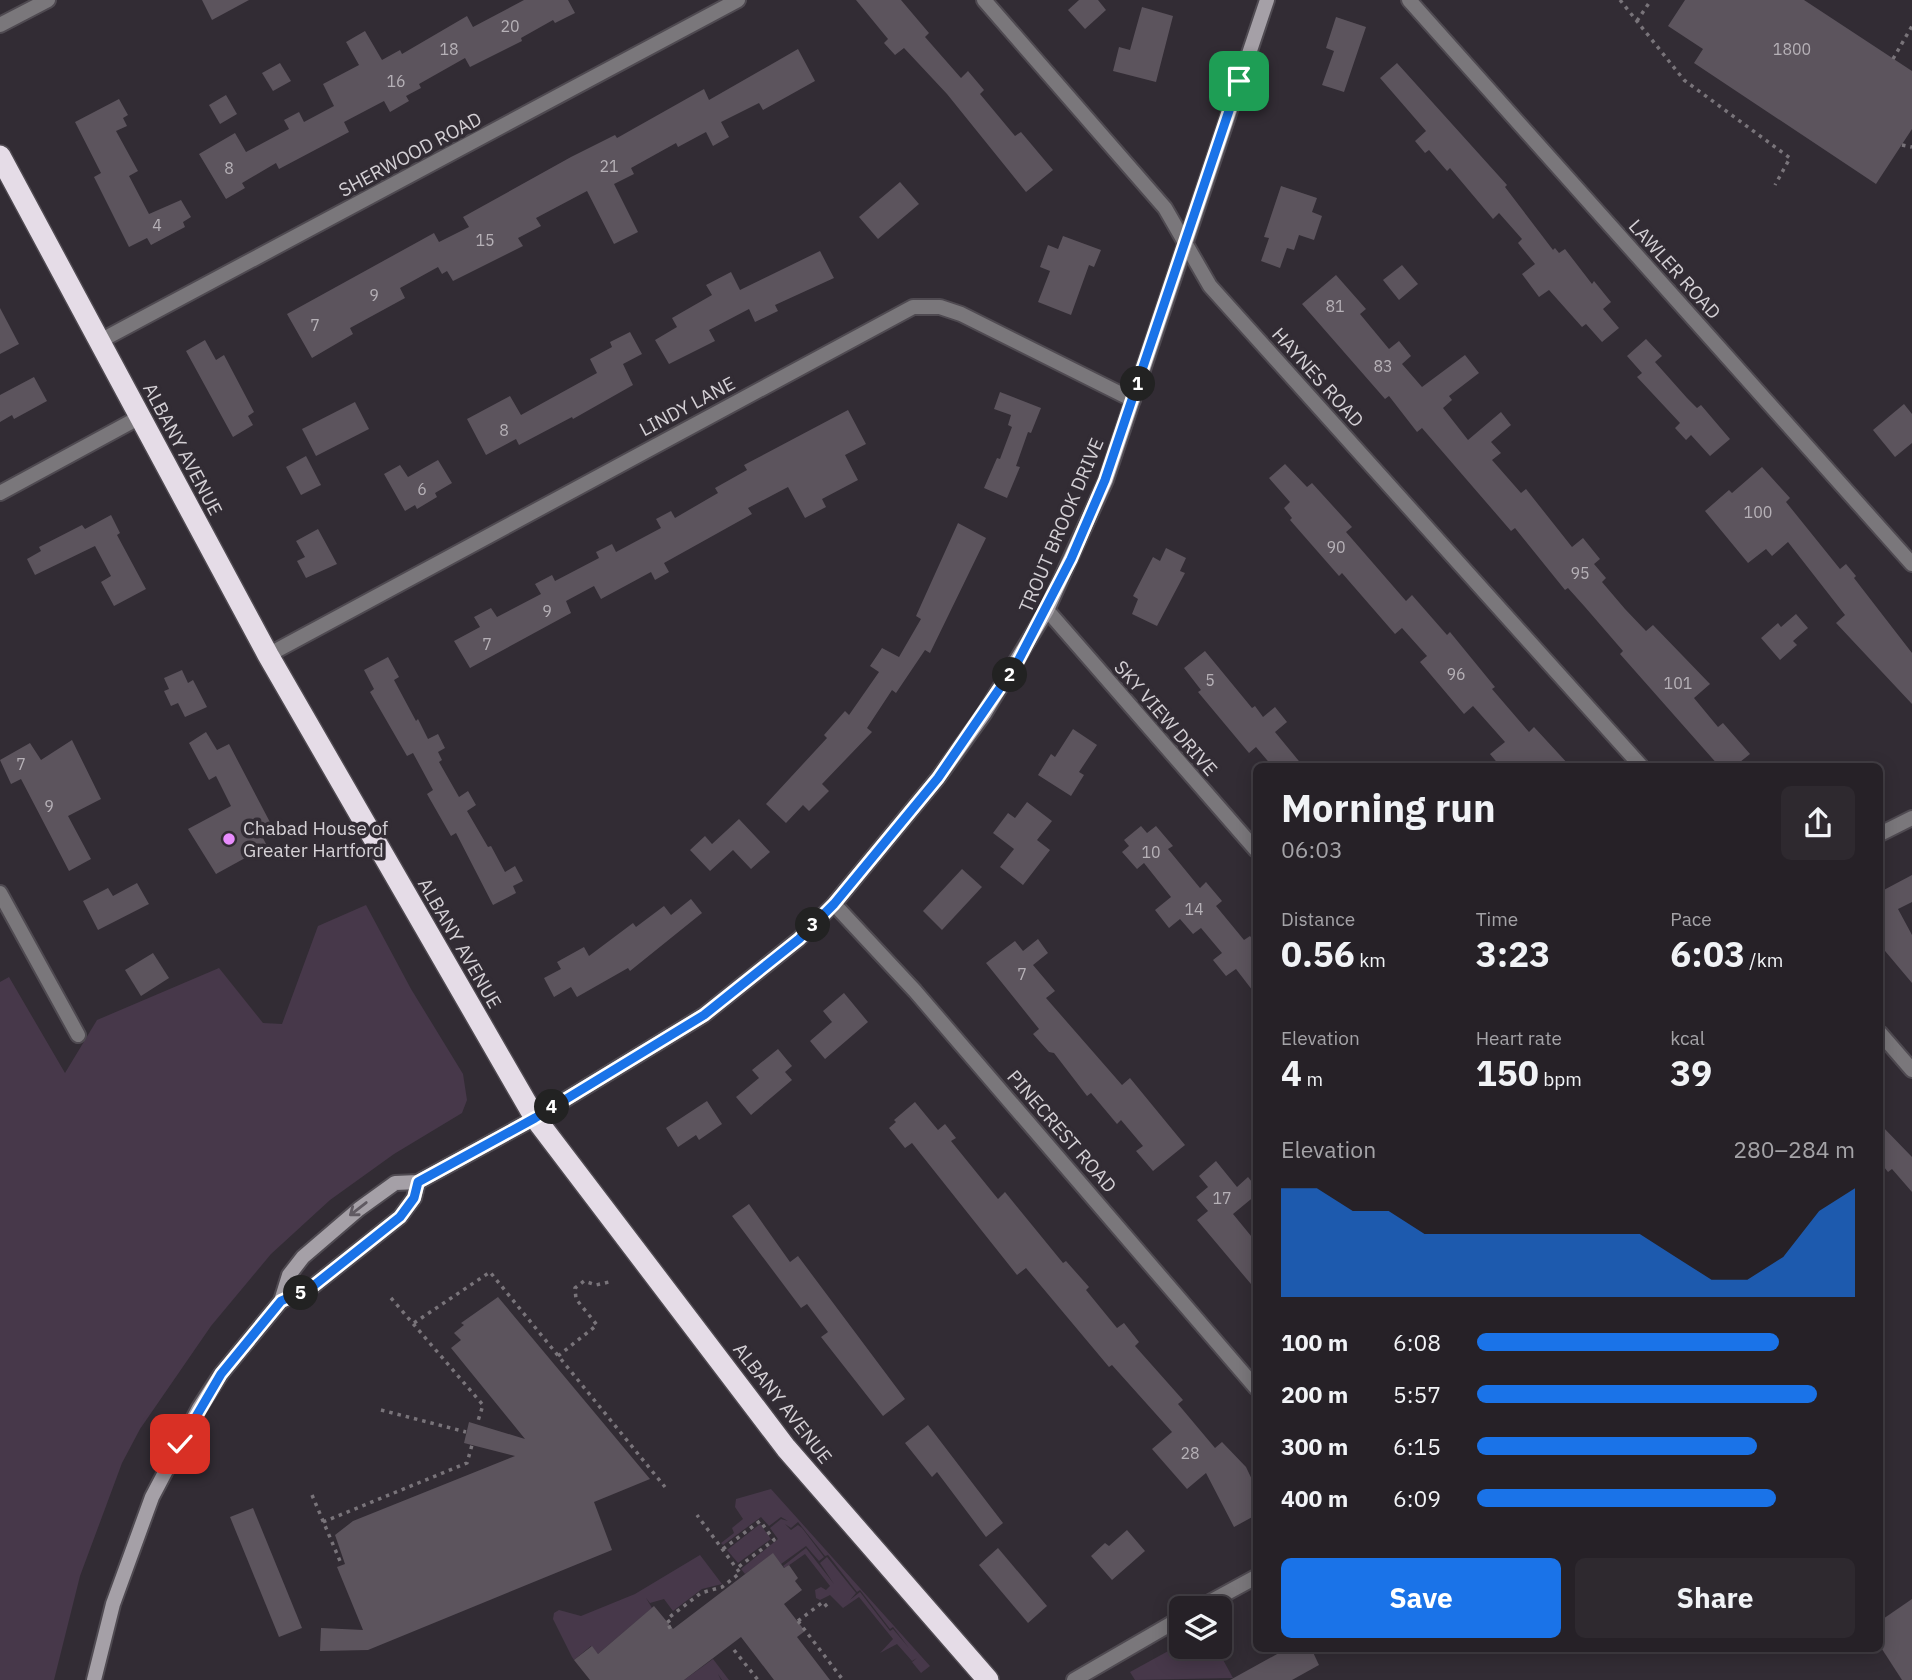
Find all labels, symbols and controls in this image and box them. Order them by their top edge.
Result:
house number: 20 [500,16,520,36]
house number: 18 [439,39,459,59]
house number: 1800 [1773,39,1811,59]
pin [1209,51,1269,111]
icon: arrive [1220,62,1258,100]
house number: 16 [386,71,406,91]
street label: SHERWOOD ROAD [334,106,486,202]
house number: 21 [599,156,619,176]
house number: 8 [224,158,234,178]
street label: LAWLER ROAD [1624,214,1726,324]
house number: 4 [152,215,162,235]
house number: 15 [475,230,495,250]
house number: 9 [369,285,379,305]
house number: 81 [1325,296,1345,316]
house number: 7 [310,315,320,335]
street label: HAYNES ROAD [1267,322,1369,432]
house number: 83 [1373,356,1393,376]
pin: 1 [1120,366,1156,402]
street label: LINDY LANE [635,371,739,441]
text: 1 [1132,371,1143,395]
street label: ALBANY AVENUE [138,379,228,519]
house number: 8 [499,420,509,440]
street label: TROUT BROOK DRIVE [1013,434,1109,616]
house number: 6 [417,479,427,499]
house number: 100 [1744,502,1772,522]
house number: 90 [1326,537,1346,557]
house number: 95 [1570,563,1590,583]
house number: 9 [542,601,552,621]
house number: 7 [482,634,492,654]
street label: SKY VIEW DRIVE [1109,655,1223,781]
pin: 2 [992,658,1028,692]
text: 2 [1004,662,1015,686]
house number: 96 [1446,664,1466,684]
house number: 5 [1205,670,1215,690]
house number: 101 [1664,673,1692,693]
house number: 7 [16,754,26,774]
text: Morning run [1281,783,1496,832]
button: share [1781,786,1855,860]
house number: 9 [44,796,54,816]
place label: Chabad House of Greater Hartford [243,816,388,862]
marker: Chabad House of Greater Hartford [221,831,237,847]
text: 06:03 [1281,834,1343,864]
house number: 10 [1141,842,1161,862]
street label: ALBANY AVENUE [413,873,507,1013]
house number: 14 [1184,899,1204,919]
text: Distance [1281,907,1355,931]
text: Time [1476,907,1518,931]
text: Pace [1670,907,1712,931]
pin: 3 [796,908,830,942]
text: 3 [807,912,818,936]
text: 0.56 [1281,931,1355,977]
text: 3:23 [1476,931,1550,977]
text: 6:03 [1670,931,1745,977]
text: km [1355,948,1386,972]
text: /km [1745,948,1783,972]
house number: 7 [1017,964,1027,984]
text: Elevation [1281,1026,1360,1050]
text: Heart rate [1476,1026,1562,1050]
text: kcal [1670,1026,1705,1050]
text: 4 [1281,1050,1302,1096]
text: 150 [1476,1050,1539,1096]
text: 39 [1670,1050,1712,1096]
street label: PINECREST ROAD [1002,1065,1122,1197]
text: m [1302,1067,1323,1091]
text: bpm [1539,1067,1582,1091]
pin: 4 [534,1090,570,1124]
text: 4 [546,1094,557,1118]
text: Elevation [1281,1134,1376,1164]
text: 280–284 m [1733,1134,1855,1164]
house number: 17 [1212,1188,1232,1208]
one-way arrow [350,1201,368,1217]
pin: 5 [284,1276,318,1310]
text: 5 [295,1280,306,1304]
text: 100 m [1281,1327,1348,1357]
text: 6:08 [1393,1327,1441,1357]
street label: ALBANY AVENUE [728,1338,838,1468]
text: 200 m [1281,1379,1348,1409]
text: 5:57 [1393,1379,1441,1409]
pin [150,1414,210,1474]
icon: check [161,1425,199,1463]
text: 300 m [1281,1431,1348,1461]
text: 6:15 [1393,1431,1441,1461]
house number: 28 [1180,1443,1200,1463]
text: 400 m [1281,1483,1348,1513]
text: 6:09 [1393,1483,1441,1513]
button: Save [1281,1558,1561,1638]
button: Share [1575,1558,1855,1638]
map controls [1169,1596,1232,1659]
button: layers [1169,1596,1232,1659]

